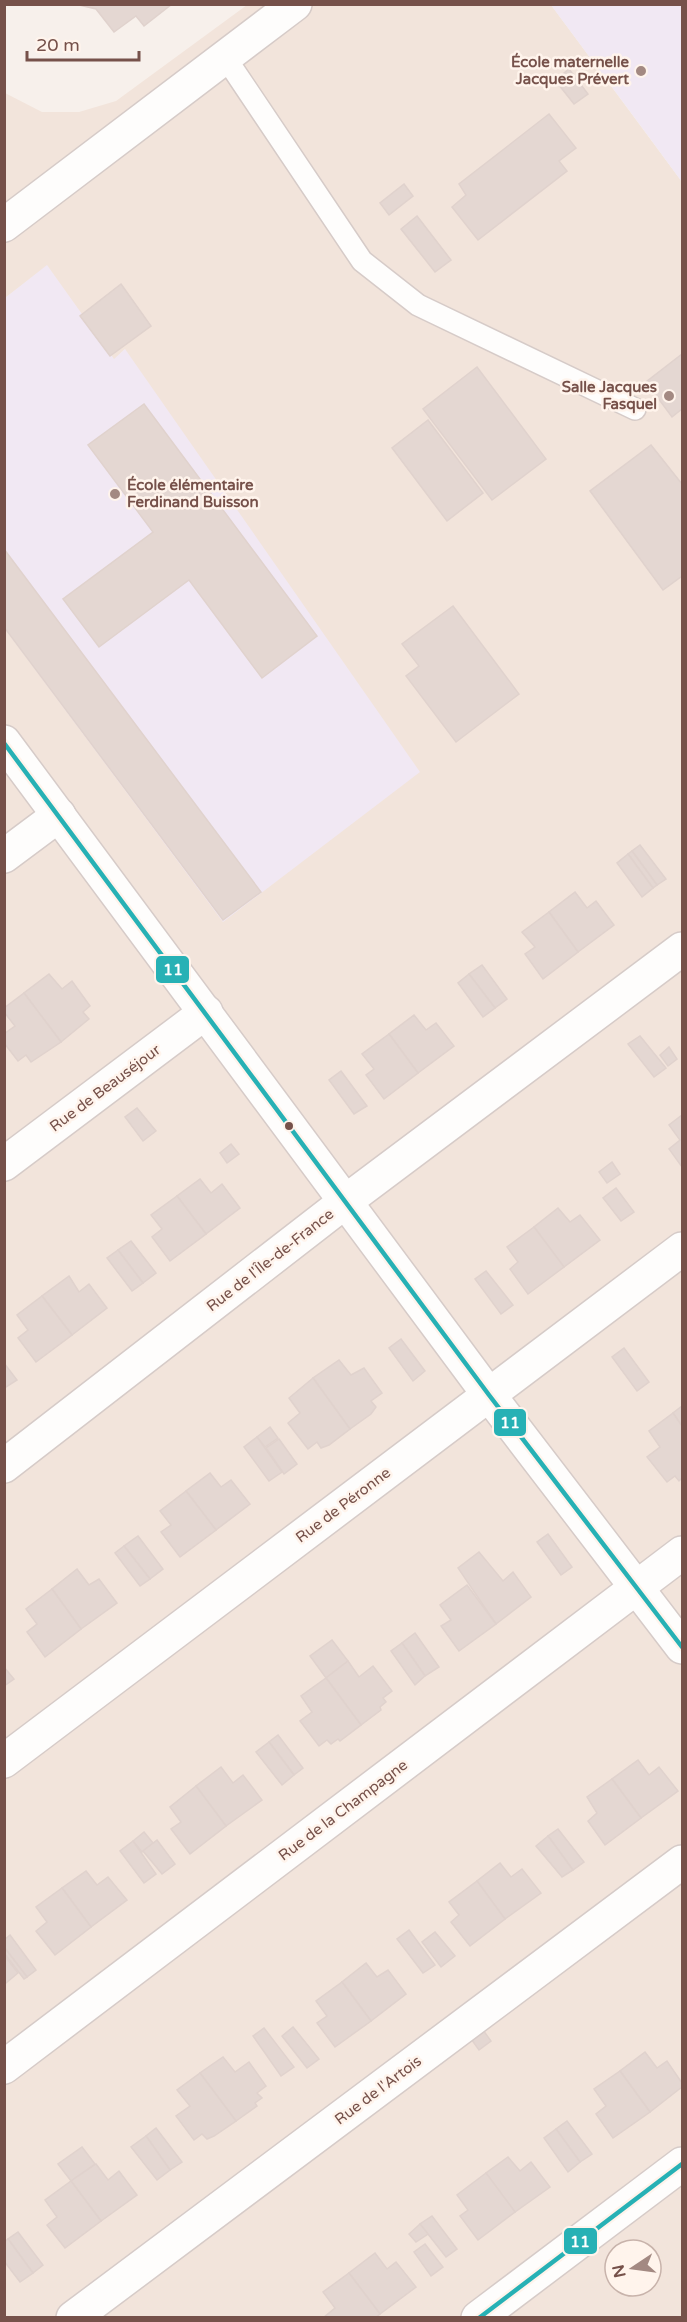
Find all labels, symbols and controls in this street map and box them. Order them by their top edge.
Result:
scale bar [27,24,140,62]
text: 20 m [36,34,80,56]
place label: École maternelle Jacques Prévert [511,52,630,89]
marker: École maternelle Jacques Prévert [634,64,648,78]
place label: Salle Jacques Fasquel [562,378,657,414]
marker: Salle Jacques Fasquel [662,389,676,403]
place label: École élémentaire Ferdinand Buisson [127,475,259,511]
marker: École élémentaire Ferdinand Buisson [108,487,122,501]
line badge: 11 [155,955,190,984]
text: 11 [163,960,183,980]
street label: Rue de Beauséjour [46,1040,164,1135]
unlabelled marker [283,1120,295,1132]
street label: Rue de l'Île-de-France [203,1205,337,1315]
line badge: 11 [493,1408,527,1437]
text: 11 [500,1413,520,1433]
street label: Rue de Péronne [292,1464,394,1546]
street label: Rue de la Champagne [275,1756,411,1864]
street label: Rue de l'Artois [331,2052,425,2128]
line badge: 11 [563,2227,598,2255]
text: 11 [570,2232,590,2252]
north arrow [603,2238,663,2298]
text: N [608,2263,631,2280]

